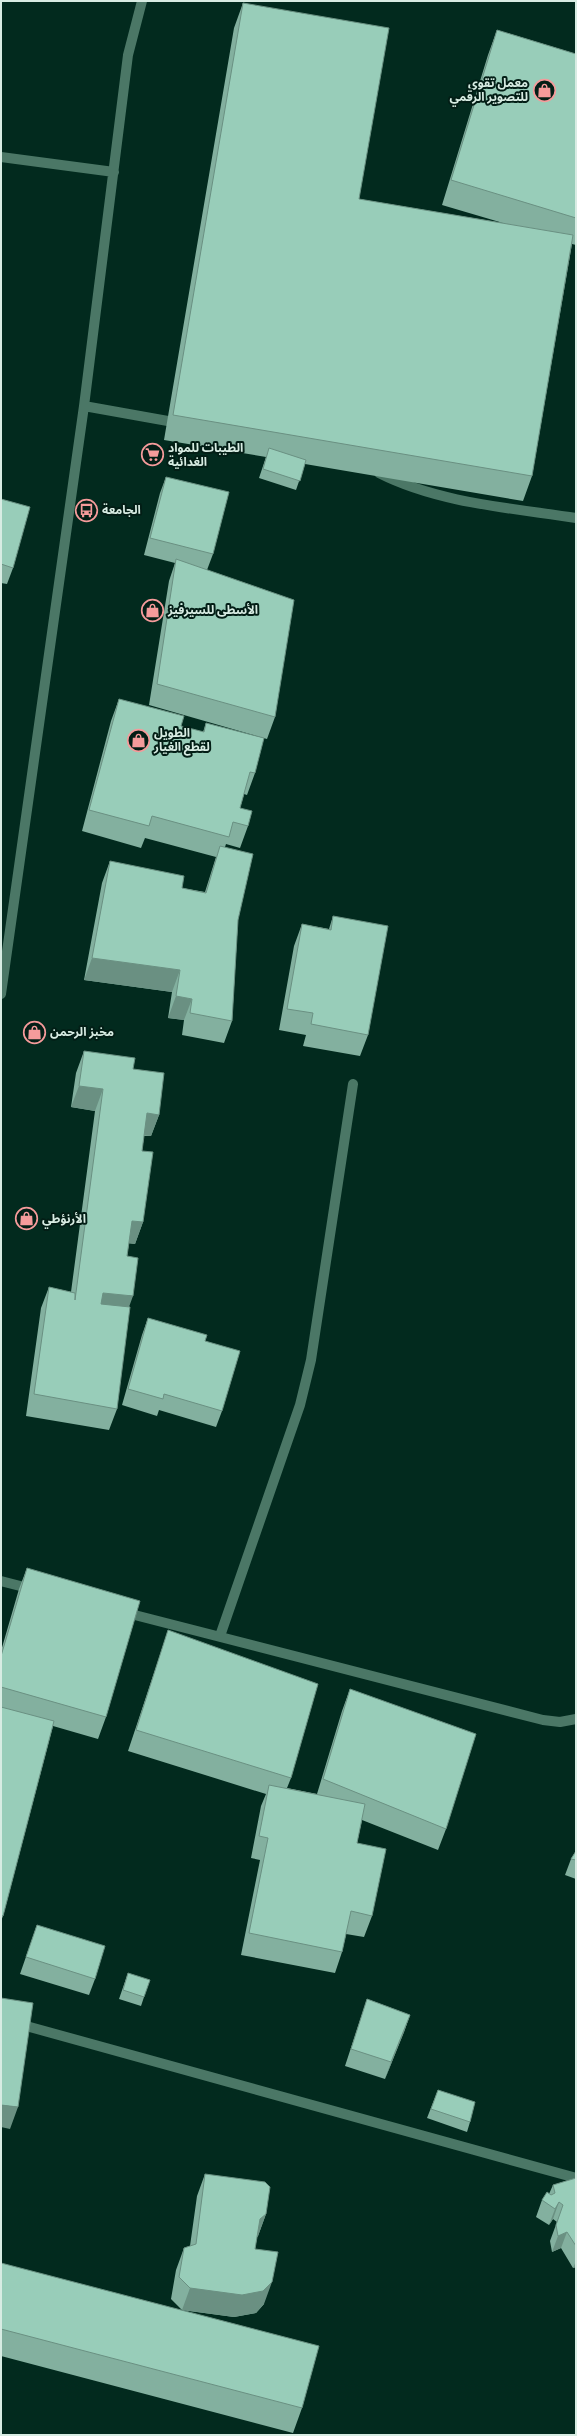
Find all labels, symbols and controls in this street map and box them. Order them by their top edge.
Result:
place label: معمل تقوى للتصوير الرقمي [450,75,528,107]
shop icon: معمل تقوى للتصوير الرقمي [531,77,557,103]
place label: الطيبات للمواد الغدائية [168,440,243,470]
supermarket icon: الطيبات للمواد الغدائية [140,442,166,468]
bus stop icon: الجامعة [74,497,100,523]
place label: الجامعة [102,502,141,518]
shop icon: الأسطى للسيرفيز [139,597,165,623]
place label: الأسطى للسيرفيز [167,602,258,618]
place label: الطويل لقطع الغيار [153,725,210,756]
shop icon: الطويل لقطع الغيار [125,727,151,753]
shop icon: مخبز الرحمن [21,1019,47,1045]
place label: مخبز الرحمن [50,1024,114,1040]
shop icon: الأرنؤطي [13,1206,39,1232]
place label: الأرنؤطي [42,1211,86,1229]

